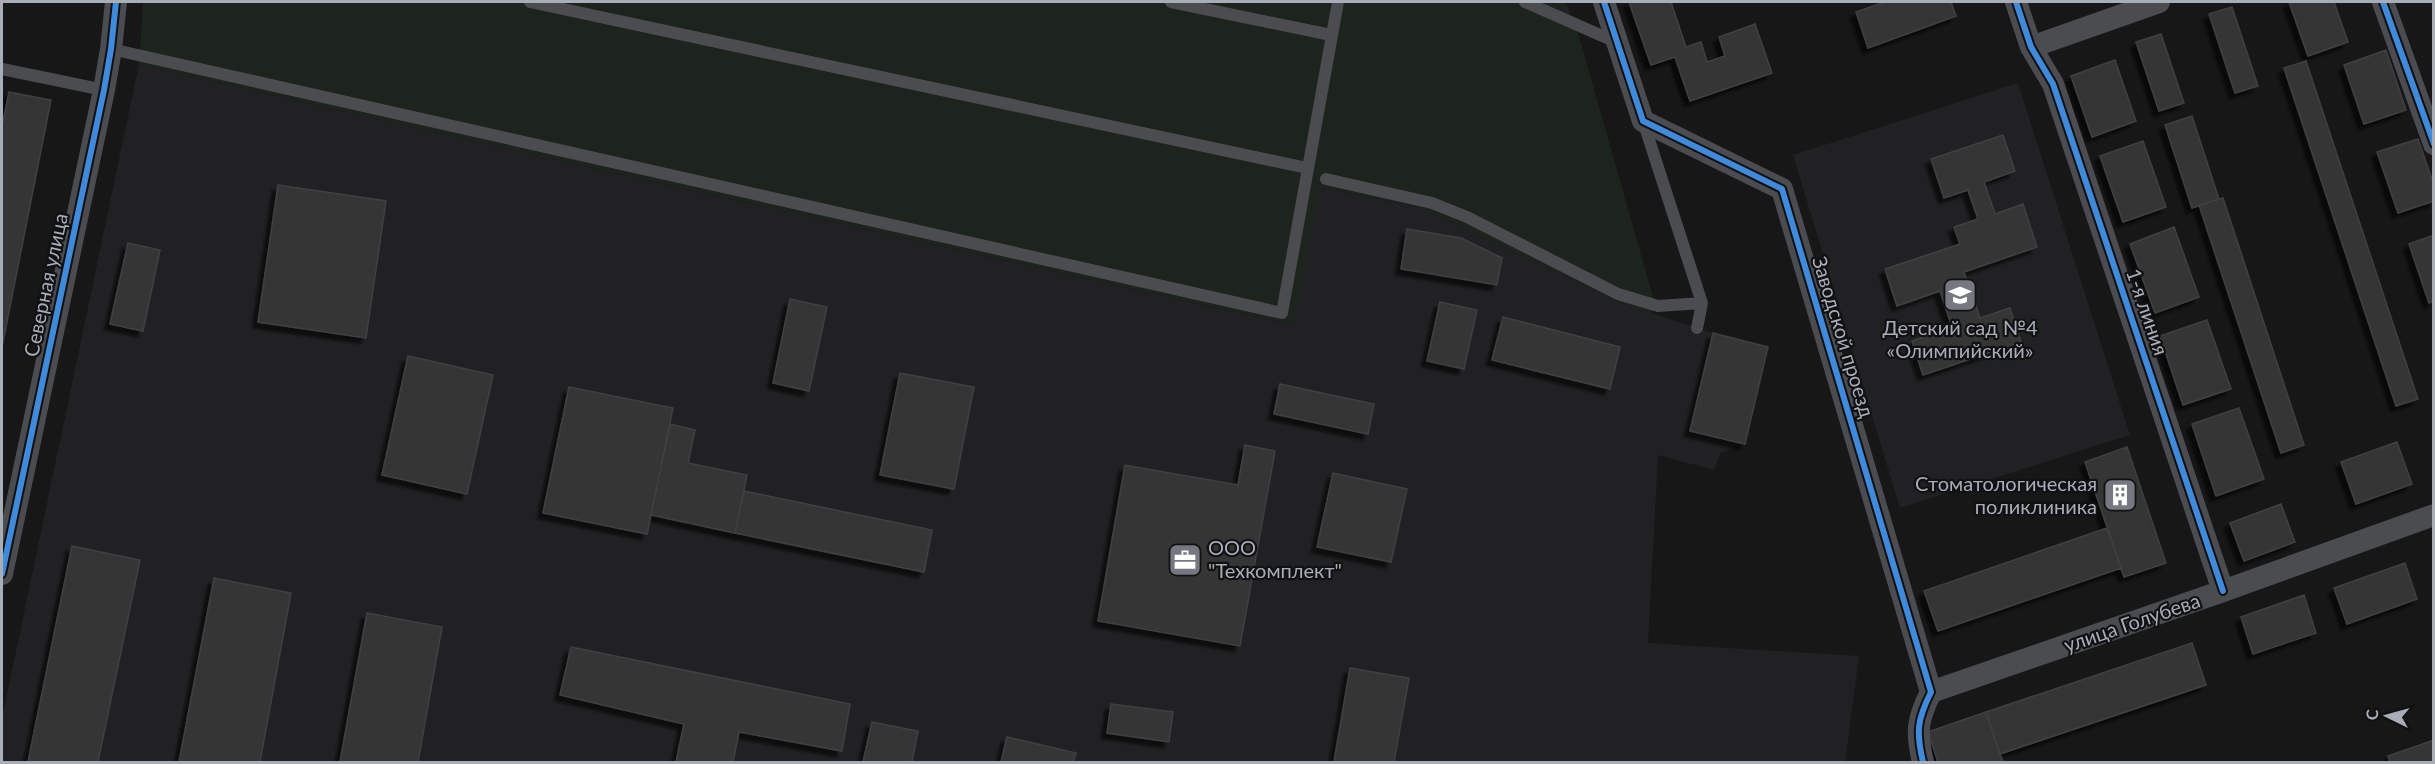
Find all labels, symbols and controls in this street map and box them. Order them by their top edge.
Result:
street label: Северная улица [18,211,72,359]
street label: Заводской проезд [1808,253,1880,420]
street label: 1-я линия [2122,265,2174,358]
school or university icon: Детский сад №4 «Олимпийский» [1942,277,1978,313]
place label: Детский сад №4 «Олимпийский» [1883,315,2038,362]
place label: Стоматологическая поликлиника [1915,471,2097,518]
building icon: Стоматологическая поликлиника [2102,477,2138,513]
place label: ООО "Техкомплект" [1208,535,1342,582]
office icon: ООО "Техкомплект" [1167,542,1203,578]
street label: улица Голубева [2061,588,2203,657]
north arrow [2357,686,2417,746]
text: С [2362,708,2382,721]

